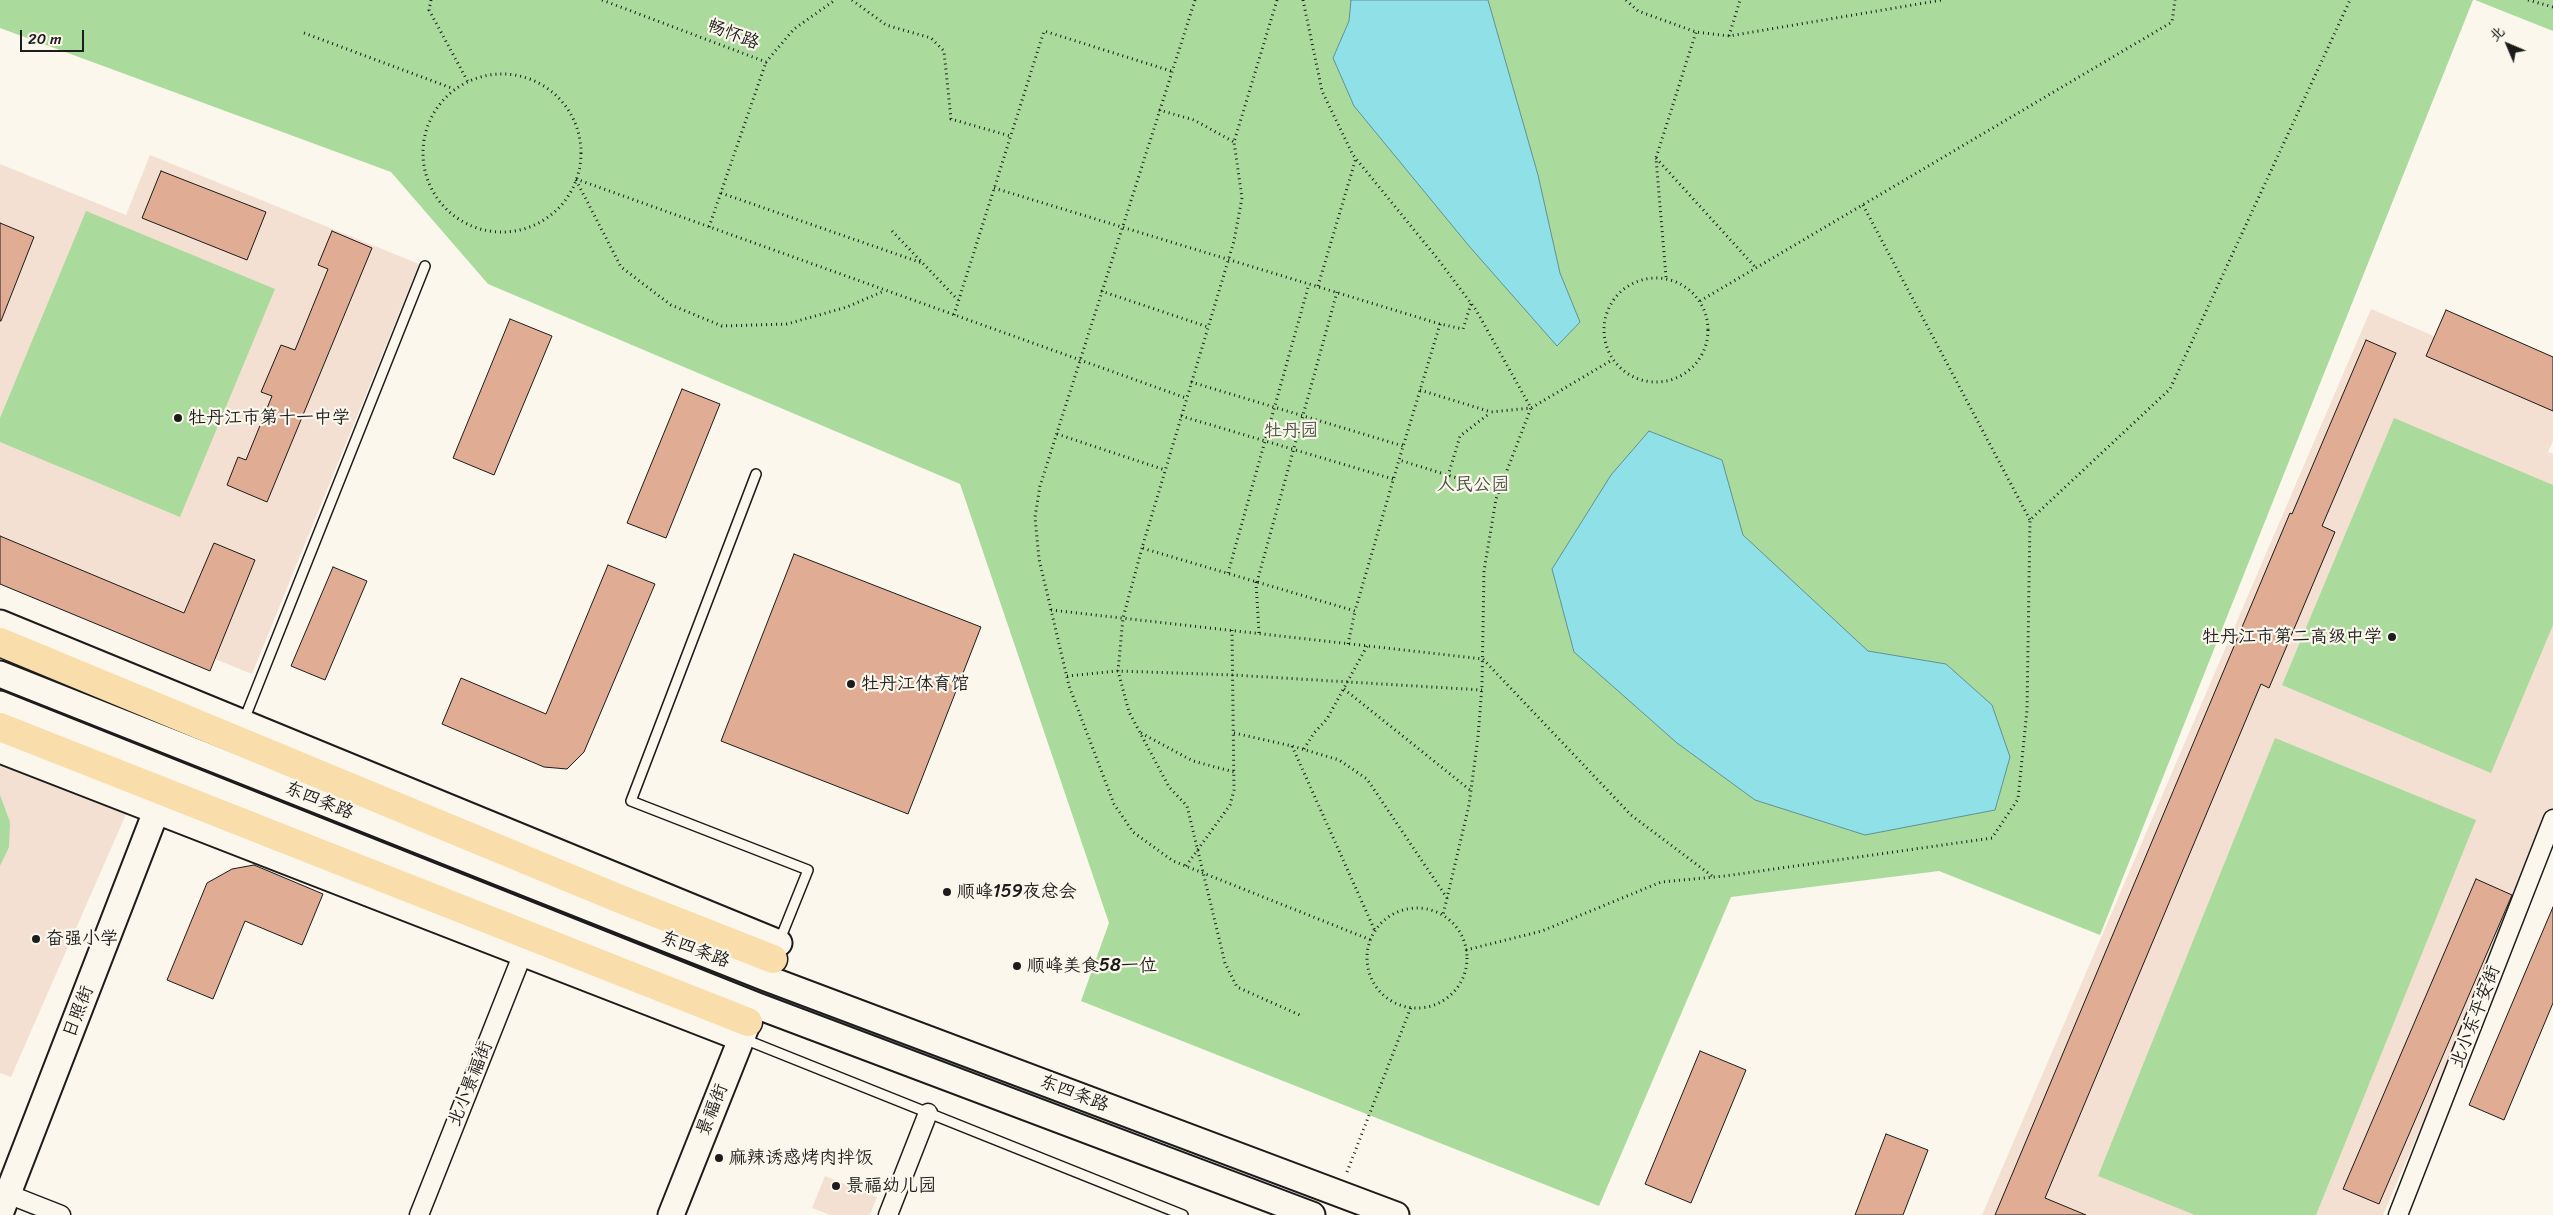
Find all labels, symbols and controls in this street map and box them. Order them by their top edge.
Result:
street label: 畅怀路 [704,15,762,55]
scale bar [22,20,86,52]
north arrow [2483,20,2533,70]
text: 北 [2483,20,2511,48]
text: 20 m [28,26,62,52]
place label: 牡丹江市第十一中学 [188,407,350,429]
marker: 牡丹江市第十一中学 [172,412,184,424]
park label: 牡丹园 [1264,420,1318,442]
park label: 人民公园 [1437,474,1509,496]
place label: 牡丹江市第二高级中学 [2202,626,2382,648]
marker: 牡丹江市第二高级中学 [2386,631,2398,643]
place label: 牡丹江体育馆 [861,673,969,695]
marker: 牡丹江体育馆 [845,678,857,690]
street label: 东四条路 [282,778,356,824]
place label: 顺峰159夜总会 [957,881,1077,903]
marker: 顺峰159夜总会 [941,886,953,898]
street label: 东四条路 [658,927,732,973]
place label: 奋强小学 [46,928,118,950]
marker: 奋强小学 [30,933,42,945]
place label: 顺峰美食58一位 [1027,955,1157,977]
marker: 顺峰美食58一位 [1011,960,1023,972]
street label: 北小东平安街 [2447,963,2505,1071]
street label: 日照街 [59,983,99,1041]
street label: 北小景福街 [444,1038,498,1130]
street label: 东四条路 [1037,1071,1111,1117]
street label: 景福街 [693,1081,733,1139]
place label: 麻辣诱惑烤肉拌饭 [729,1147,873,1169]
marker: 麻辣诱惑烤肉拌饭 [713,1152,725,1164]
place label: 景福幼儿园 [846,1175,936,1197]
marker: 景福幼儿园 [830,1180,842,1192]

